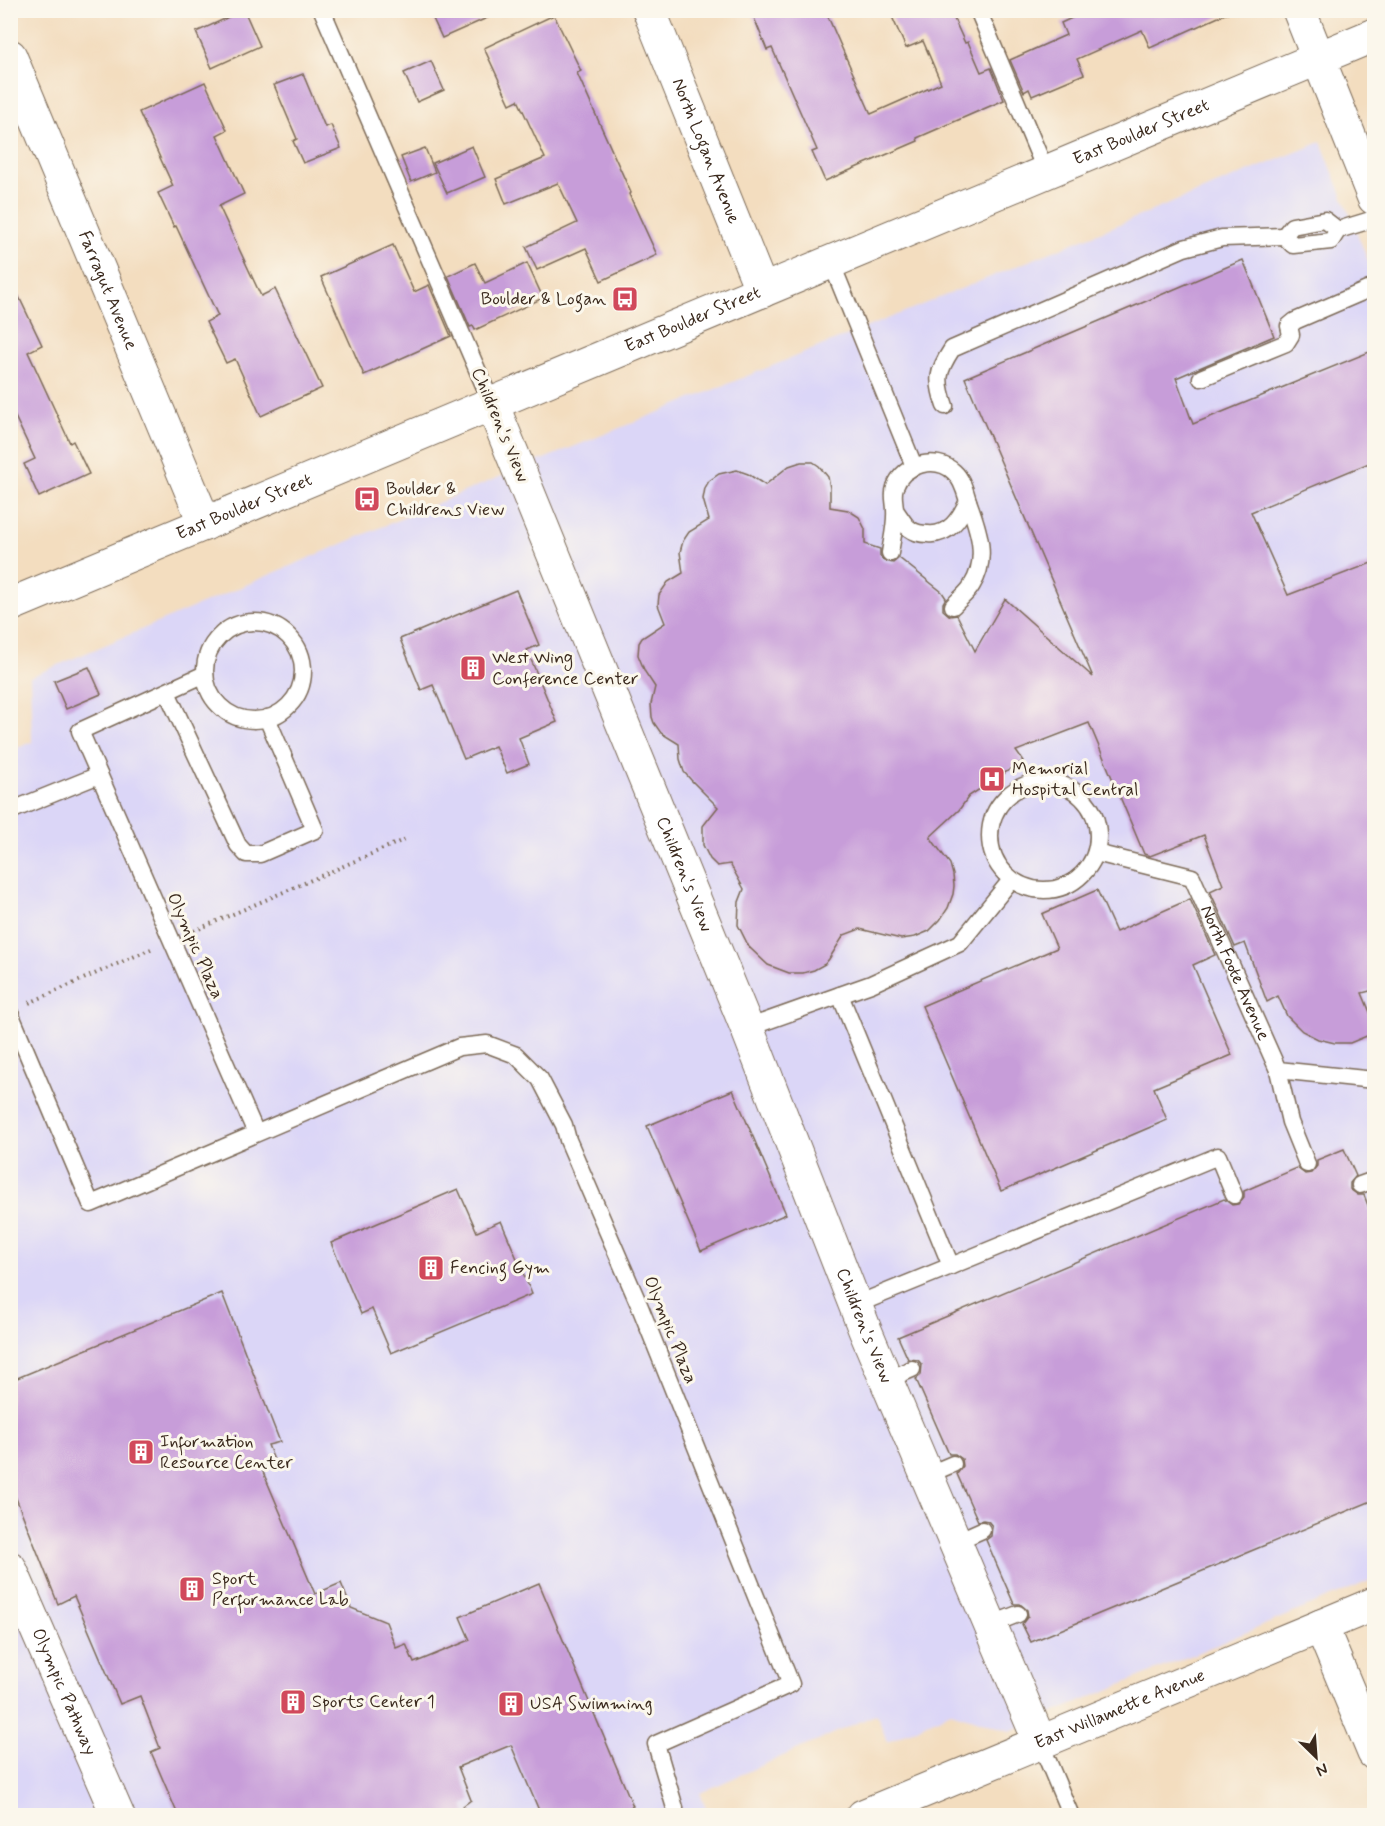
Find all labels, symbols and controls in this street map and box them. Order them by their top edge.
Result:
street label: North Logan Avenue [666,75,746,227]
street label: East Boulder Street [1070,93,1213,171]
street label: Farragut Avenue [72,227,143,354]
street label: East Boulder Street [621,280,765,359]
bus stop icon: Boulder & Logan [610,284,640,314]
place label: Boulder & Logan [481,287,606,313]
street label: Children's View [465,364,535,486]
street label: East Boulder Street [173,468,316,546]
place label: Boulder & Childrens View [386,477,504,522]
bus stop icon: Boulder & Childrens View [352,484,382,514]
place label: West Wing Conference Center [492,646,639,691]
building icon: West Wing Conference Center [458,653,488,683]
place label: Memorial Hospital Central [1012,757,1138,802]
hospital icon: Memorial Hospital Central [977,764,1007,794]
street label: Children's View [650,813,718,935]
street label: Olympic Plaza [161,889,229,1003]
street label: North Foote Avenue [1194,902,1275,1045]
building icon: Fencing Gym [416,1253,446,1283]
place label: Fencing Gym [450,1256,550,1282]
street label: Children's View [830,1265,898,1387]
street label: Olympic Plaza [638,1273,702,1387]
place label: Information Resource Center [160,1430,293,1475]
building icon: Information Resource Center [126,1437,156,1467]
place label: Sport Performance Lab [212,1567,349,1614]
building icon: Sport Performance Lab [177,1574,207,1604]
street label: Olympic Pathway [26,1624,102,1759]
street label: East Willamette Avenue [1031,1663,1209,1756]
building icon: Sports Center 1 [278,1687,308,1717]
building icon: USA Swimming [496,1689,526,1719]
place label: Sports Center 1 [312,1690,435,1714]
place label: USA Swimming [530,1692,653,1716]
north arrow [1286,1727,1346,1787]
text: N [1312,1757,1331,1781]

